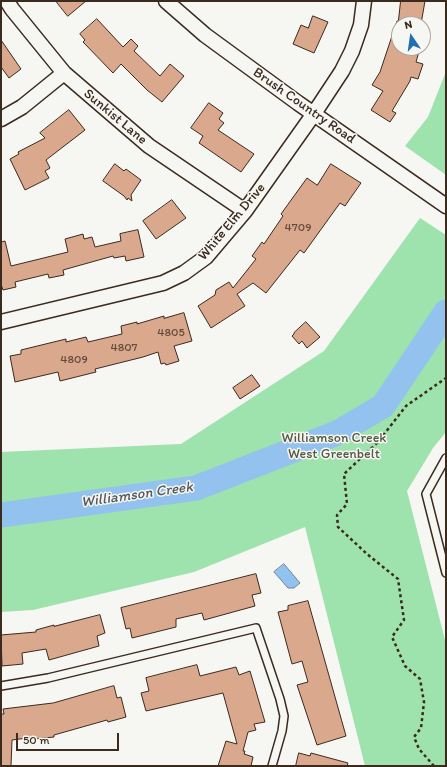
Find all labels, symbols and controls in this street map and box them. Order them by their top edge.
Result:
north arrow [391,16,431,56]
text: N [403,18,413,32]
street label: Brush Country Road [249,64,359,148]
street label: Sunkist Lane [80,86,150,148]
street label: White Elm Drive [195,180,269,264]
house number: 4709 [285,221,311,235]
house number: 4805 [157,326,185,340]
house number: 4807 [110,341,138,355]
house number: 4809 [60,353,88,367]
park label: Williamson Creek West Greenbelt [281,430,387,462]
water label: Williamson Creek [80,478,194,512]
scale bar [18,725,121,751]
text: 50 m [23,733,49,747]

